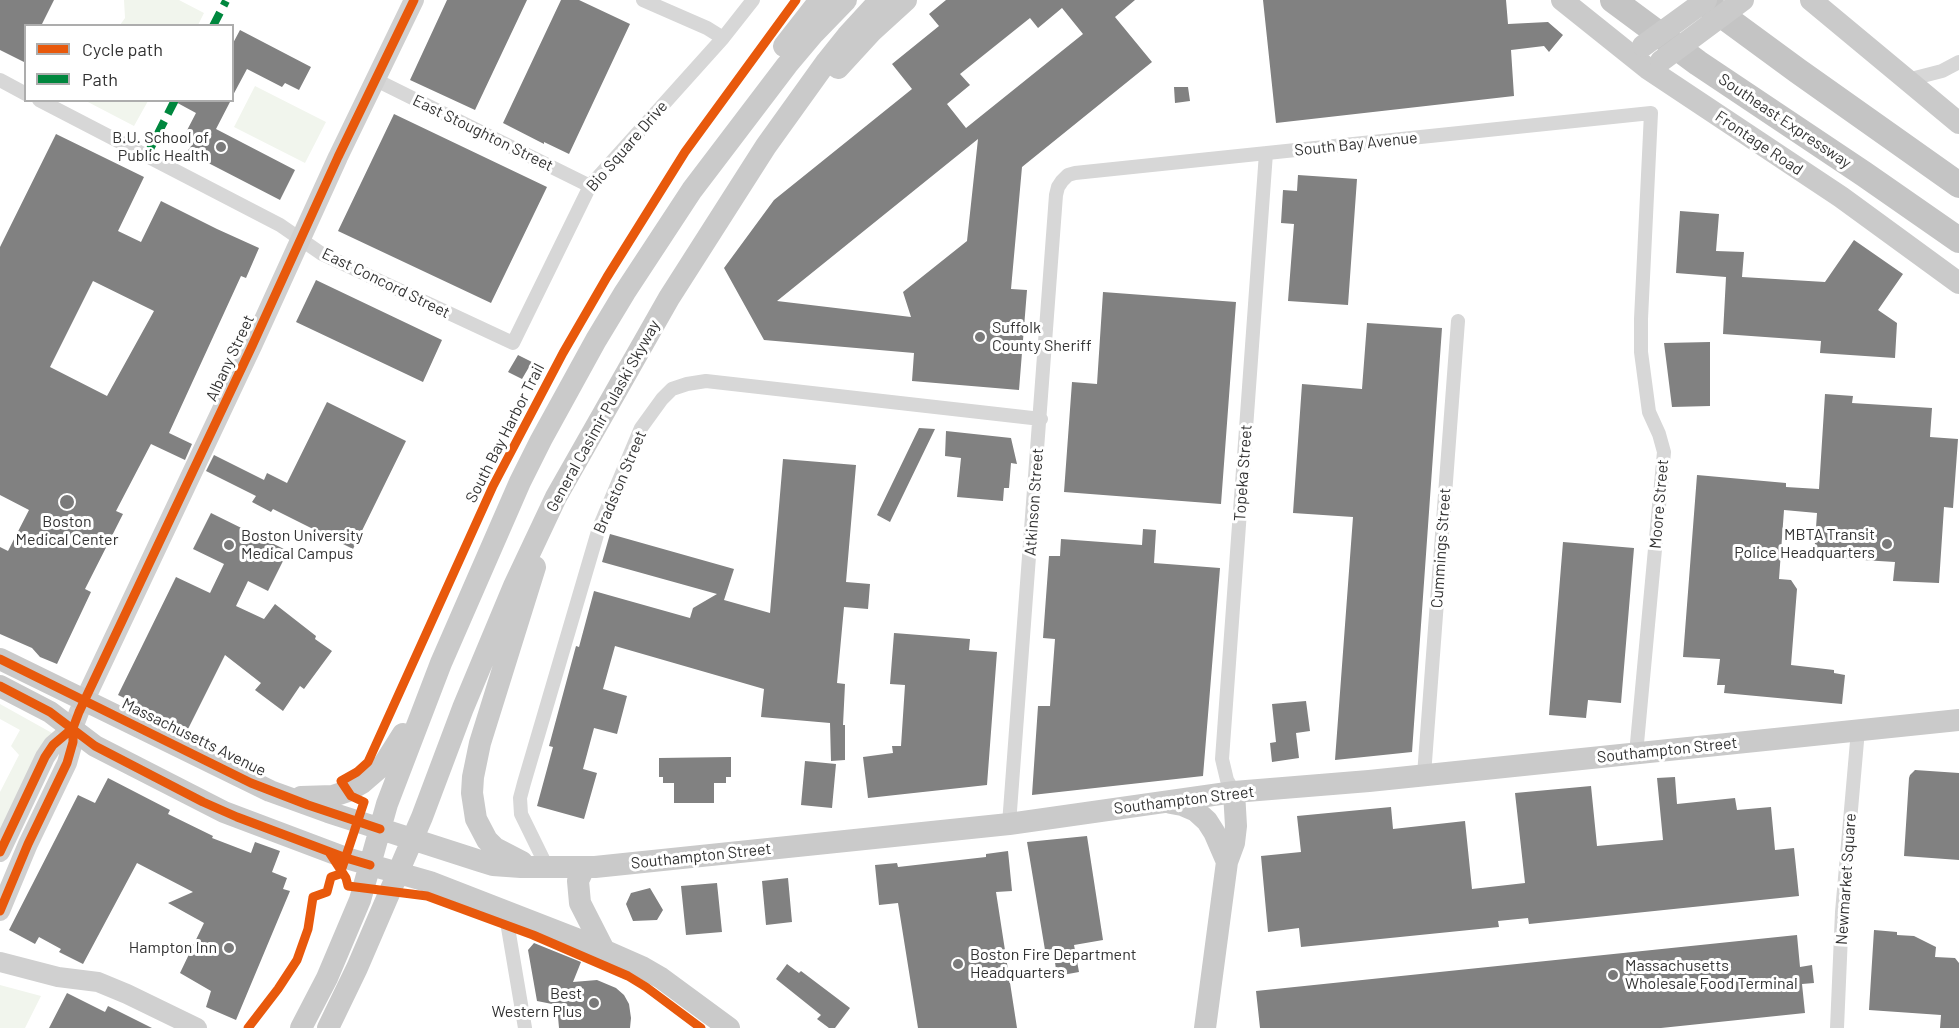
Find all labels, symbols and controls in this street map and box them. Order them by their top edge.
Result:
legend [24,24,234,102]
text: Cycle path [82,38,163,60]
text: Path [82,68,118,90]
street label: Southeast Expressway [1715,69,1855,173]
street label: East Stoughton Street [410,91,556,175]
street label: Bio Square Drive [582,97,672,195]
street label: Frontage Road [1711,107,1807,179]
place label: B.U. School of Public Health [112,128,209,166]
street label: South Bay Avenue [1293,128,1419,160]
marker: B.U. School of Public Health [214,140,228,154]
street label: East Concord Street [319,244,453,322]
street label: Albany Street [202,312,258,404]
street label: General Casimir Pulaski Skyway [542,317,664,515]
place label: Suffolk County Sheriff [992,318,1092,356]
marker: Suffolk County Sheriff [973,330,987,344]
street label: South Bay Harbor Trail [462,360,548,506]
street label: Topeka Street [1230,424,1256,522]
street label: Bradston Street [590,428,650,536]
street label: Atkinson Street [1021,447,1047,557]
street label: Moore Street [1646,458,1672,550]
street label: Cummings Street [1427,487,1455,609]
marker: Boston Medical Center [58,493,76,511]
place label: Boston Medical Center [16,512,118,550]
place label: MBTA Transit Police Headquarters [1734,525,1875,563]
place label: Boston University Medical Campus [241,526,363,564]
marker: MBTA Transit Police Headquarters [1880,537,1894,551]
marker: Boston University Medical Campus [222,538,236,552]
street label: Massachusetts Avenue [119,694,269,780]
street label: Southampton Street [1596,733,1738,767]
street label: Southampton Street [1113,782,1255,818]
street label: Newmarket Square [1832,812,1860,946]
street label: Southampton Street [630,839,772,873]
place label: Hampton Inn [129,938,217,958]
marker: Hampton Inn [222,941,236,955]
place label: Boston Fire Department Headquarters [970,945,1137,983]
place label: Massachusetts Wholesale Food Terminal [1625,956,1798,994]
marker: Boston Fire Department Headquarters [951,957,965,971]
marker: Massachusetts Wholesale Food Terminal [1606,968,1620,982]
place label: Best Western Plus [491,984,582,1022]
marker: Best Western Plus [587,996,601,1010]

